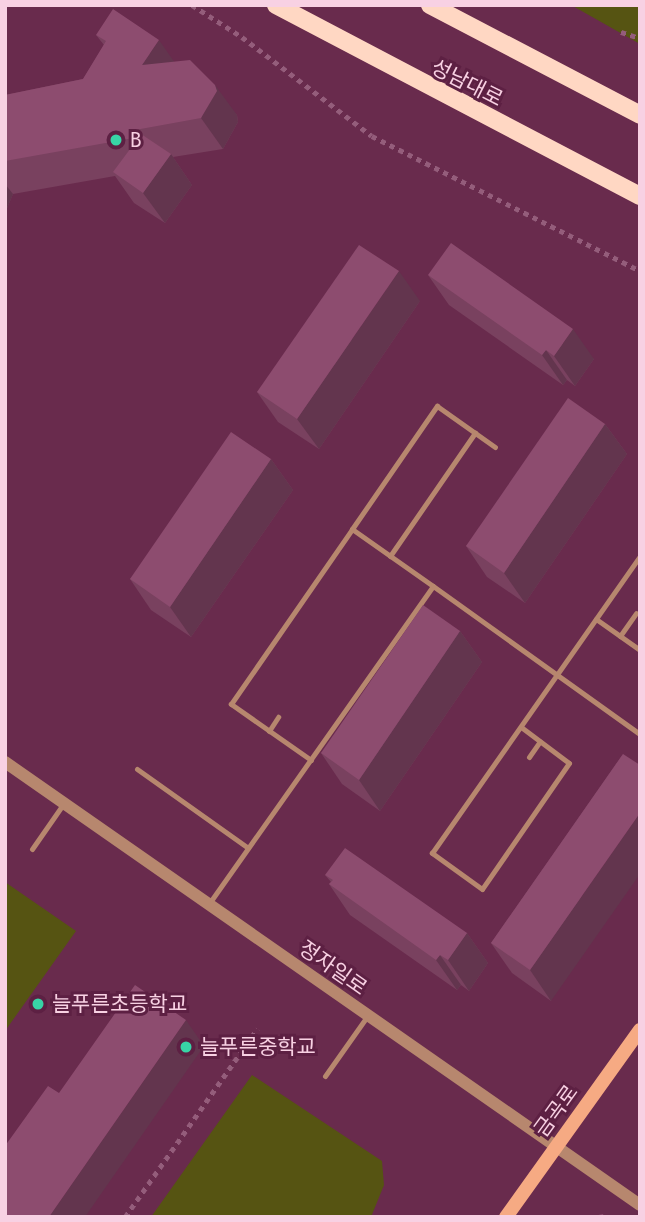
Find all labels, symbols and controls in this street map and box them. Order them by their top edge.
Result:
street label: 성남대로 [427,54,507,112]
place label: B [130,127,142,153]
marker: B [108,132,124,148]
street label: 정자일로 [294,936,372,1000]
place label: 늘푸른초등학교 [52,991,187,1017]
marker: 늘푸른초등학교 [30,996,46,1012]
place label: 늘푸른중학교 [200,1034,316,1060]
marker: 늘푸른중학교 [178,1039,194,1055]
street label: 금곡로 [529,1080,583,1142]

